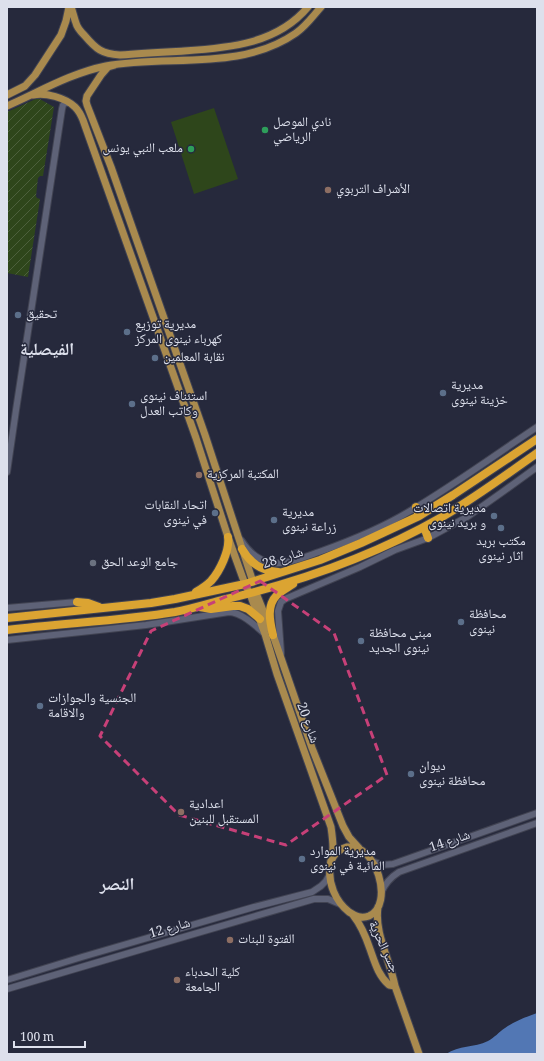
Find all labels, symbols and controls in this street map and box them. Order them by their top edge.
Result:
place label: نادي الموصل الرياضي [273,112,331,149]
marker: نادي الموصل الرياضي [260,125,270,135]
place label: ملعب النبي يونس [102,138,183,160]
marker: ملعب النبي يونس [186,144,196,154]
place label: الأشراف التربوي [336,179,410,201]
marker: الأشراف التربوي [323,185,333,195]
place label: تحقيق [26,304,57,326]
marker: تحقيق [13,310,23,320]
place label: مديرية توزيع كهرباء نينوى المركز [134,314,223,351]
marker: مديرية توزيع كهرباء نينوى المركز [122,327,132,337]
district label: الفيصلية [20,337,74,366]
place label: نقابة المعلمين [163,347,225,369]
marker: نقابة المعلمين [150,353,160,363]
place label: مديرية خزينة نينوى [451,375,508,412]
place label: استئناف نينوى وكاتب العدل [140,386,207,423]
marker: مديرية خزينة نينوى [438,388,448,398]
marker: استئناف نينوى وكاتب العدل [127,399,137,409]
place label: المكتبة المركزية [207,464,279,486]
marker: المكتبة المركزية [194,470,204,480]
place label: اتحاد النقابات في نينوى [144,495,207,532]
place label: مديرية اتصالات و بريد نينوى [413,498,486,535]
place label: مديرية زراعة نينوى [282,502,337,539]
marker: اتحاد النقابات في نينوى [210,508,220,518]
marker: مديرية اتصالات و بريد نينوى [489,511,499,521]
marker: مديرية زراعة نينوى [269,515,279,525]
marker: مكتب بريد اثار نينوى [496,523,506,533]
place label: مكتب بريد اثار نينوى [476,531,526,568]
street label: شارع 28 [260,542,306,576]
place label: جامع الوعد الحق [101,552,178,574]
marker: جامع الوعد الحق [88,558,98,568]
place label: محافظة نينوى [469,604,506,641]
marker: محافظة نينوى [456,617,466,627]
place label: مبنى محافظة نينوى الجديد [369,623,432,660]
marker: مبنى محافظة نينوى الجديد [356,636,366,646]
place label: الجنسية والجوازات والاقامة [48,688,136,725]
street label: شارع 20 [289,699,325,747]
marker: الجنسية والجوازات والاقامة [35,701,45,711]
place label: ديوان محافظة نينوى [419,756,486,793]
marker: ديوان محافظة نينوى [406,769,416,779]
place label: اعدادية المستقبل للبنين [189,794,259,831]
marker: اعدادية المستقبل للبنين [176,807,186,817]
street label: شارع 14 [426,825,474,859]
place label: مديرية الموارد المائية في نينوى [310,841,385,878]
marker: مديرية الموارد المائية في نينوى [297,854,307,864]
district label: النصر [99,872,134,901]
street label: شارع 12 [147,913,193,945]
street label: جسر الحرية [361,917,405,977]
place label: الفتوة للبنات [238,929,295,951]
marker: الفتوة للبنات [225,935,235,945]
place label: كلية الحدباء الجامعة [185,962,241,999]
marker: كلية الحدباء الجامعة [172,975,182,985]
scale bar [14,1023,85,1049]
text: 100 m [20,1028,54,1049]

